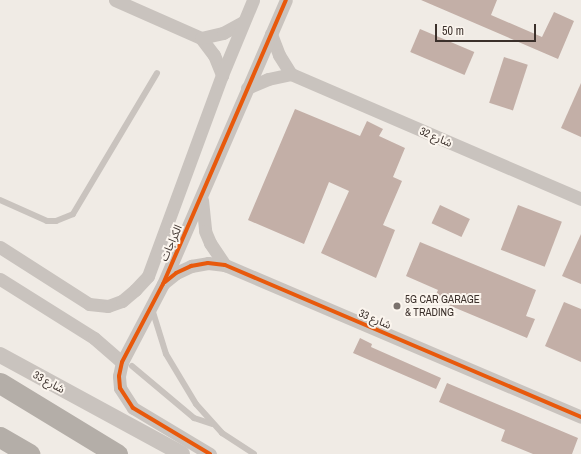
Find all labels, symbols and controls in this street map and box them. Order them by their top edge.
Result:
scale bar [437,16,538,42]
text: 50 m [442,23,464,39]
street label: شارع 32 [418,124,454,150]
street label: الكراجات [157,223,185,263]
place label: 5G CAR GARAGE & TRADING [405,293,480,319]
marker: 5G CAR GARAGE & TRADING [392,301,402,311]
street label: شارع 33 [357,306,393,332]
street label: شارع 33 [31,368,67,396]

